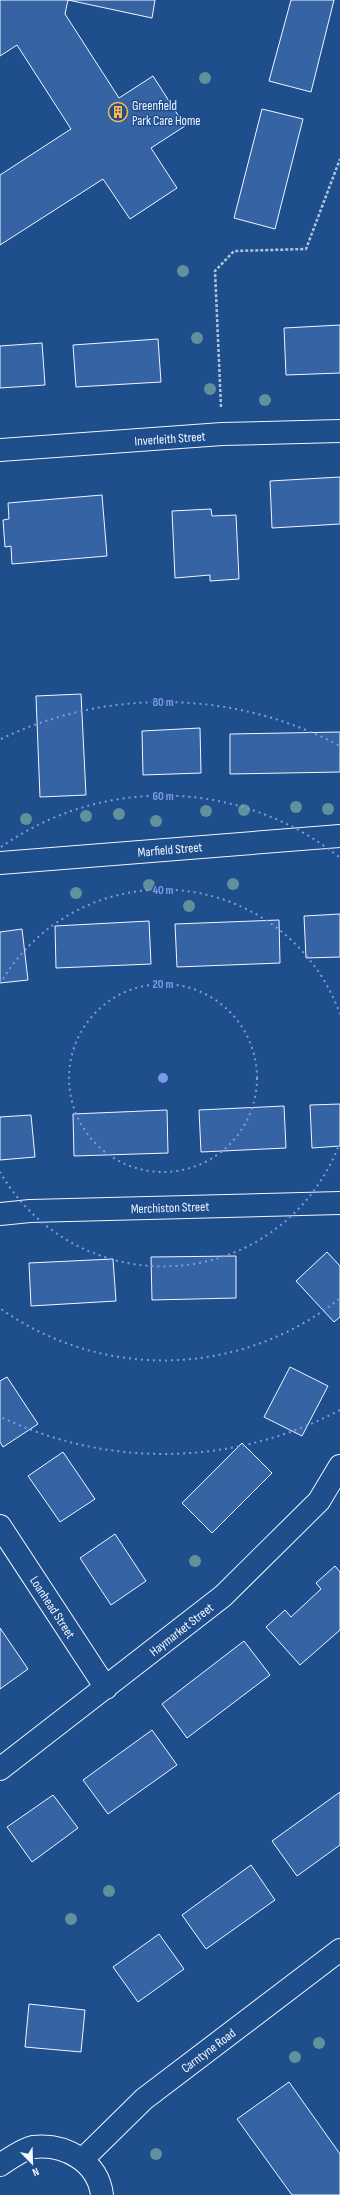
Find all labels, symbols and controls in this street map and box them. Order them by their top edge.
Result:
place label: Greenfield Park Care Home [132,98,201,129]
building icon: Greenfield Park Care Home [107,101,129,123]
street label: Inverleith Street [134,429,206,449]
text: 80 m [152,695,174,710]
text: 60 m [152,789,174,804]
street label: Marfield Street [137,839,203,861]
text: 40 m [152,883,174,898]
text: 20 m [153,977,173,992]
centre of rings [156,1071,170,1085]
street label: Merchiston Street [130,1199,210,1217]
street label: Loanhead Street [26,1573,78,1642]
street label: Haymarket Street [146,1600,217,1660]
street label: Carntyne Road [178,2025,239,2076]
north arrow [12,2143,52,2183]
text: N [30,2165,41,2179]

